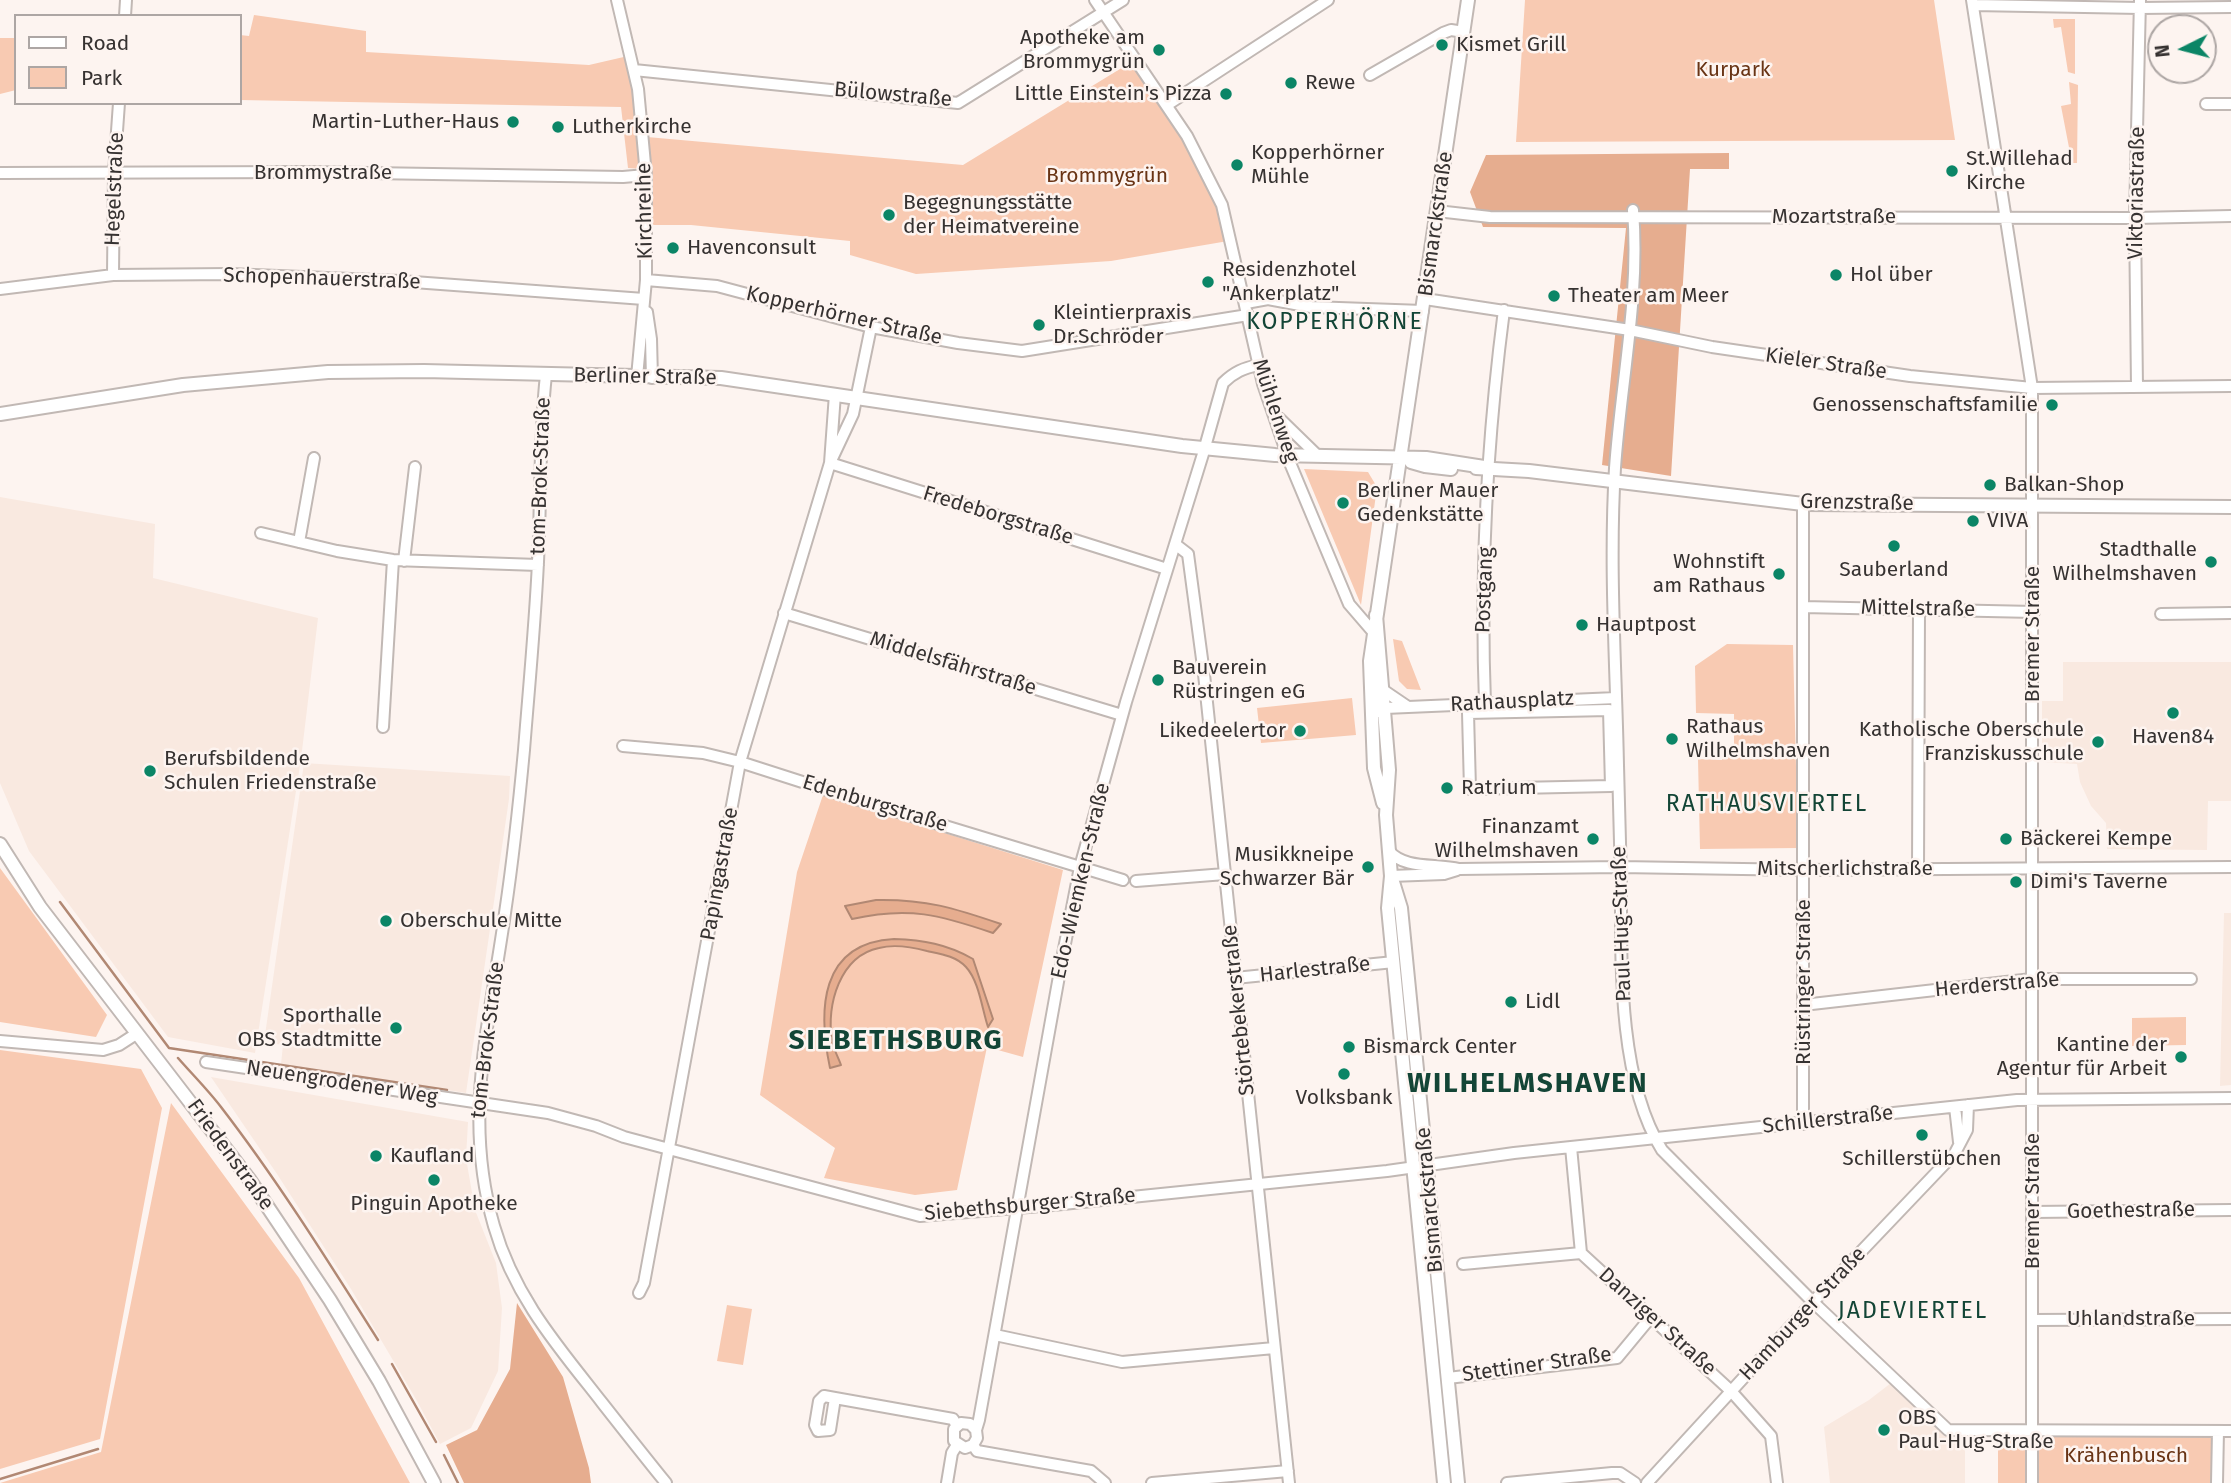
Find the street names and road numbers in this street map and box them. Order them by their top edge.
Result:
street label: Bülowstraße [833,77,953,113]
street label: Viktoriastraße [2123,126,2151,260]
street label: Hegelstraße [100,132,130,246]
street label: Bismarckstraße [1413,150,1459,298]
street label: Brommystraße [254,160,392,186]
street label: Kirchreihe [632,162,658,260]
street label: Mozartstraße [1772,204,1896,230]
street label: Schopenhauerstraße [223,263,421,295]
street label: Kopperhörner Straße [743,281,945,351]
street label: Kieler Straße [1764,343,1888,385]
street label: Mühlenweg [1246,356,1304,466]
street label: Berliner Straße [573,363,717,391]
street label: tom-Brok-Straße [526,397,556,555]
street label: Fredeborgstraße [920,481,1076,551]
street label: Grenzstraße [1800,489,1914,517]
street label: Postgang [1471,547,1499,633]
street label: Bremer Straße [2020,566,2046,702]
street label: Mittelstraße [1860,595,1976,623]
street label: Middelsfährstraße [867,627,1039,701]
street label: Rathausplatz [1449,686,1575,718]
street label: Edenburgstraße [799,770,951,838]
street label: Edo-Wiemken-Straße [1046,781,1116,981]
street label: Papingastraße [696,805,744,943]
street label: Paul-Hug-Straße [1607,846,1637,1002]
street label: Mitscherlichstraße [1757,856,1933,882]
street label: Rüstringer Straße [1791,899,1817,1065]
street label: Störtebekerstraße [1218,923,1260,1097]
street label: Harlestraße [1258,952,1372,988]
street label: tom-Brok-Straße [466,960,510,1120]
street label: Herderstraße [1934,967,2060,1003]
street label: Neuengrodener Weg [245,1055,439,1111]
street label: Friedenstraße [181,1094,279,1216]
street label: Schillerstraße [1761,1101,1895,1139]
street label: Bismarckstraße [1411,1126,1449,1274]
street label: Bremer Straße [2020,1133,2046,1269]
street label: Siebethsburger Straße [923,1183,1137,1227]
street label: Goethestraße [2067,1197,2195,1225]
street label: Hamburger Straße [1735,1242,1871,1386]
street label: Danziger Straße [1593,1263,1721,1381]
street label: Uhlandstraße [2067,1306,2195,1332]
street label: Stettiner Straße [1461,1342,1613,1388]

